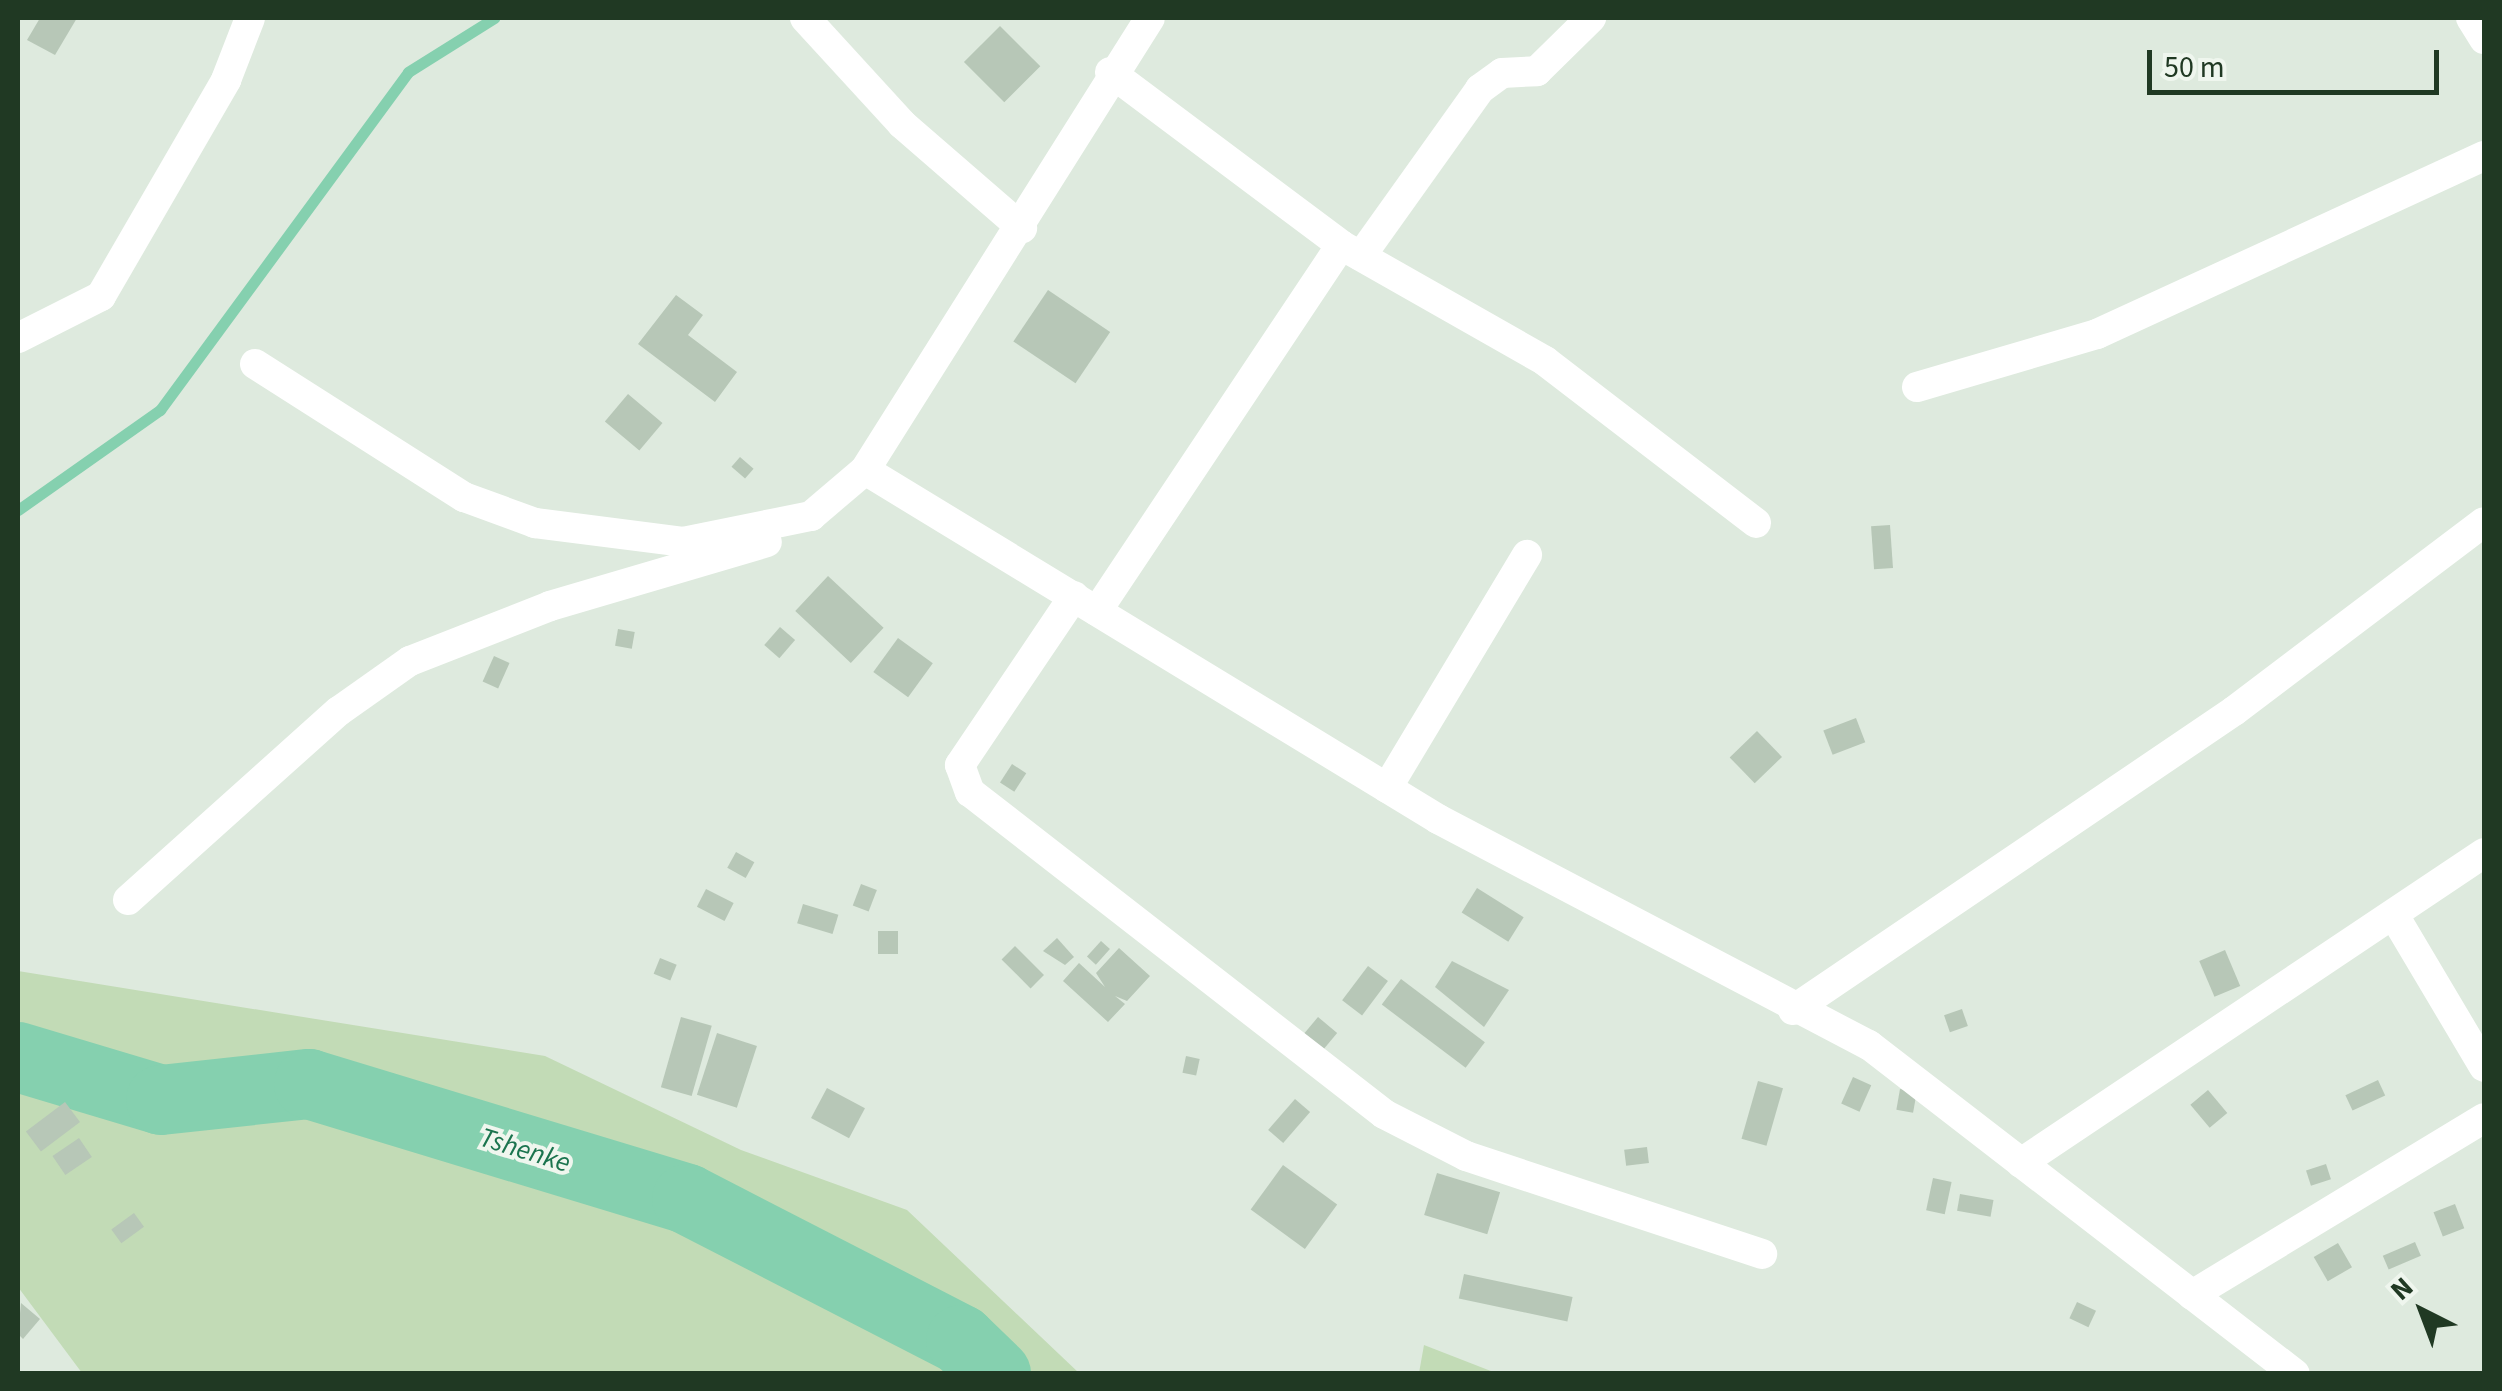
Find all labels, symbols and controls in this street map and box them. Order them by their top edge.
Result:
scale bar [2152,30,2444,92]
text: 50 m [2164,46,2225,89]
water label: Tshenke [476,1120,574,1180]
north arrow [2372,1261,2472,1361]
text: N [2382,1268,2422,1310]

